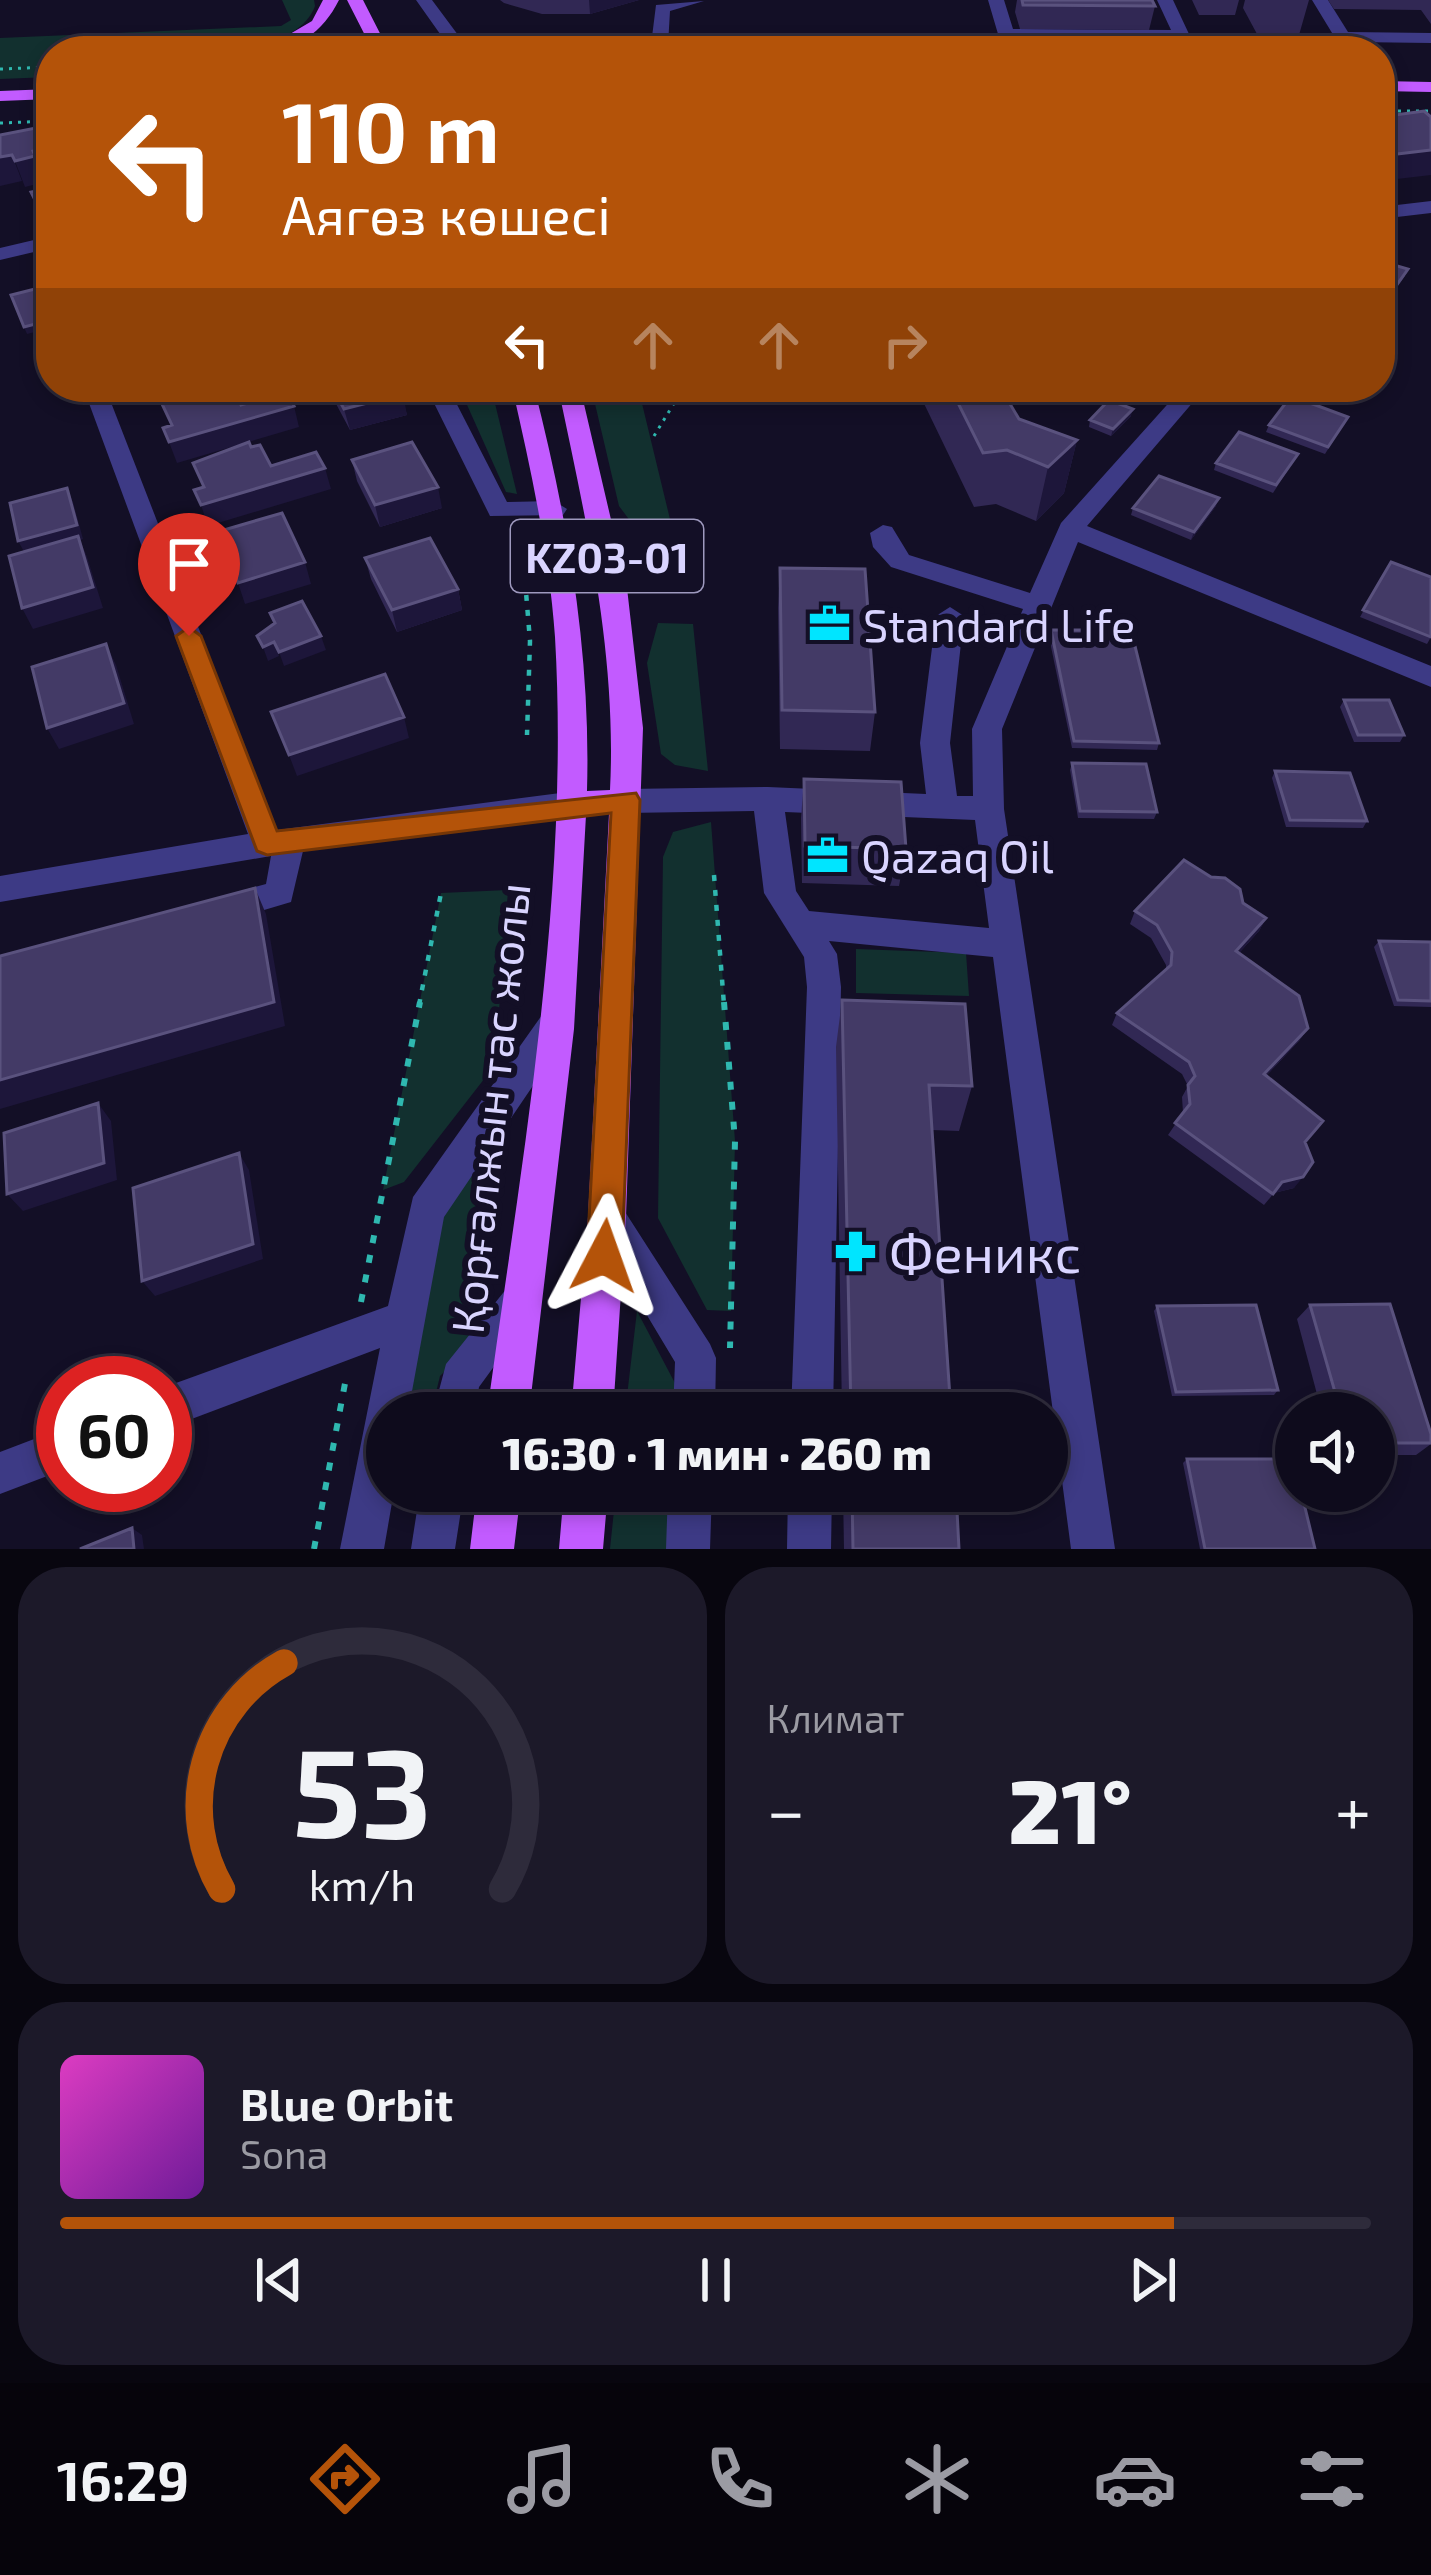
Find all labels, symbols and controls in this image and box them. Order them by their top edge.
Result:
text: 110 m [282,79,500,180]
icon: left [84,84,240,240]
text: Аягөз көшесі [282,181,611,246]
icon: left [494,312,560,378]
icon: ahead [620,312,686,378]
icon: ahead [746,312,812,378]
icon: right [872,312,938,378]
pin [138,513,240,636]
road number: KZ03-01 [511,520,703,592]
icon: arrive [156,531,222,597]
place label: Standard Life [863,597,1135,651]
office icon: Standard Life [806,601,852,647]
place label: Qazaq Oil [861,828,1054,883]
office icon: Qazaq Oil [804,832,850,878]
street label: Қорғалжын тас жолы [438,880,540,1336]
position arrow [541,1193,667,1319]
place label: Феникс [889,1219,1081,1284]
pharmacy icon: Феникс [832,1228,878,1274]
speed limit sign: 60 [36,1356,192,1512]
map controls [1275,1392,1395,1512]
button: sound [1275,1392,1395,1512]
text: 16:30 · 1 мин · 260 m [502,1425,932,1479]
text: Климат [767,1694,905,1741]
text: 53 [292,1713,432,1863]
text: 21° [1008,1754,1132,1862]
text: − [767,1769,805,1848]
text: + [1335,1769,1371,1848]
text: km/h [309,1857,415,1909]
text: Blue Orbit [240,2076,453,2130]
text: Sona [240,2130,328,2177]
icon: previous [246,2247,312,2313]
icon: pause [683,2247,749,2313]
icon: next [1120,2247,1186,2313]
icon: directions [303,2437,387,2521]
icon: music [500,2437,584,2521]
icon: phone [698,2437,782,2521]
icon: climate [895,2437,979,2521]
icon: car [1093,2437,1177,2521]
icon: filters [1290,2437,1374,2521]
text: 16:29 [57,2447,189,2512]

